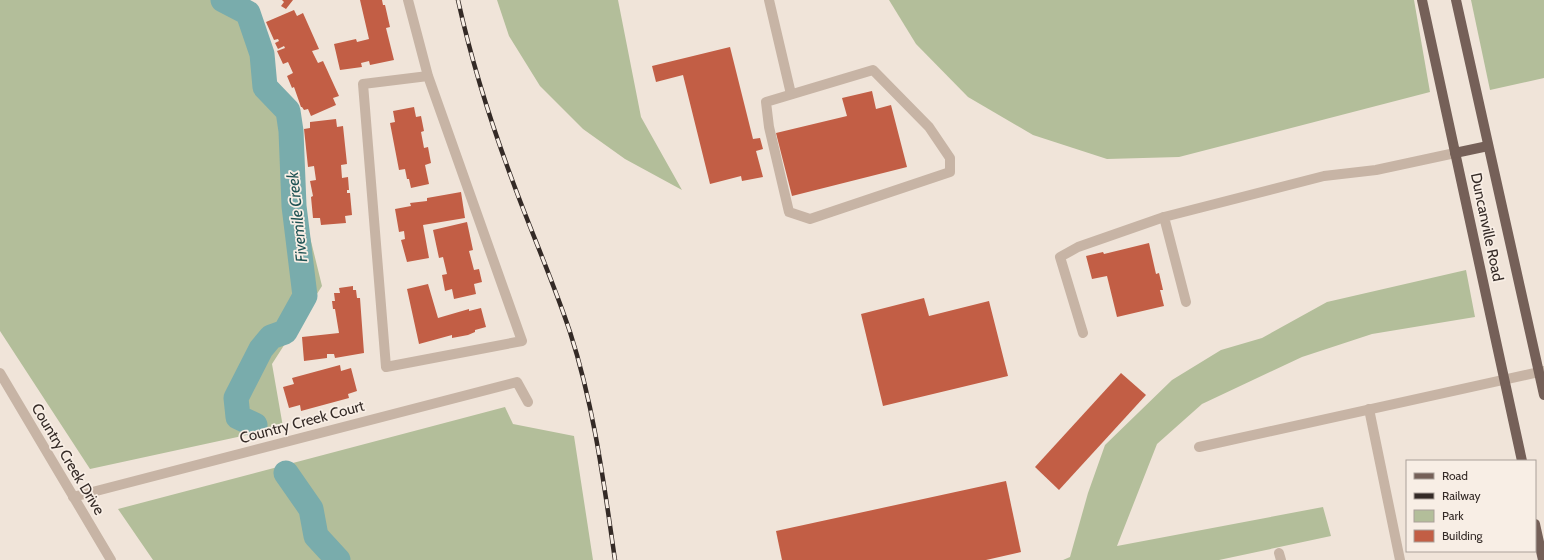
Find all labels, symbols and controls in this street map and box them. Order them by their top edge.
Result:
water label: Fivemile Creek [283,170,311,263]
street label: Duncanville Road [1467,171,1507,283]
street label: Country Creek Court [238,397,366,447]
street label: Country Creek Drive [28,400,109,518]
legend [1406,460,1536,552]
text: Road [1442,468,1468,483]
text: Railway [1442,488,1480,503]
text: Park [1442,508,1464,523]
text: Building [1442,528,1484,543]

